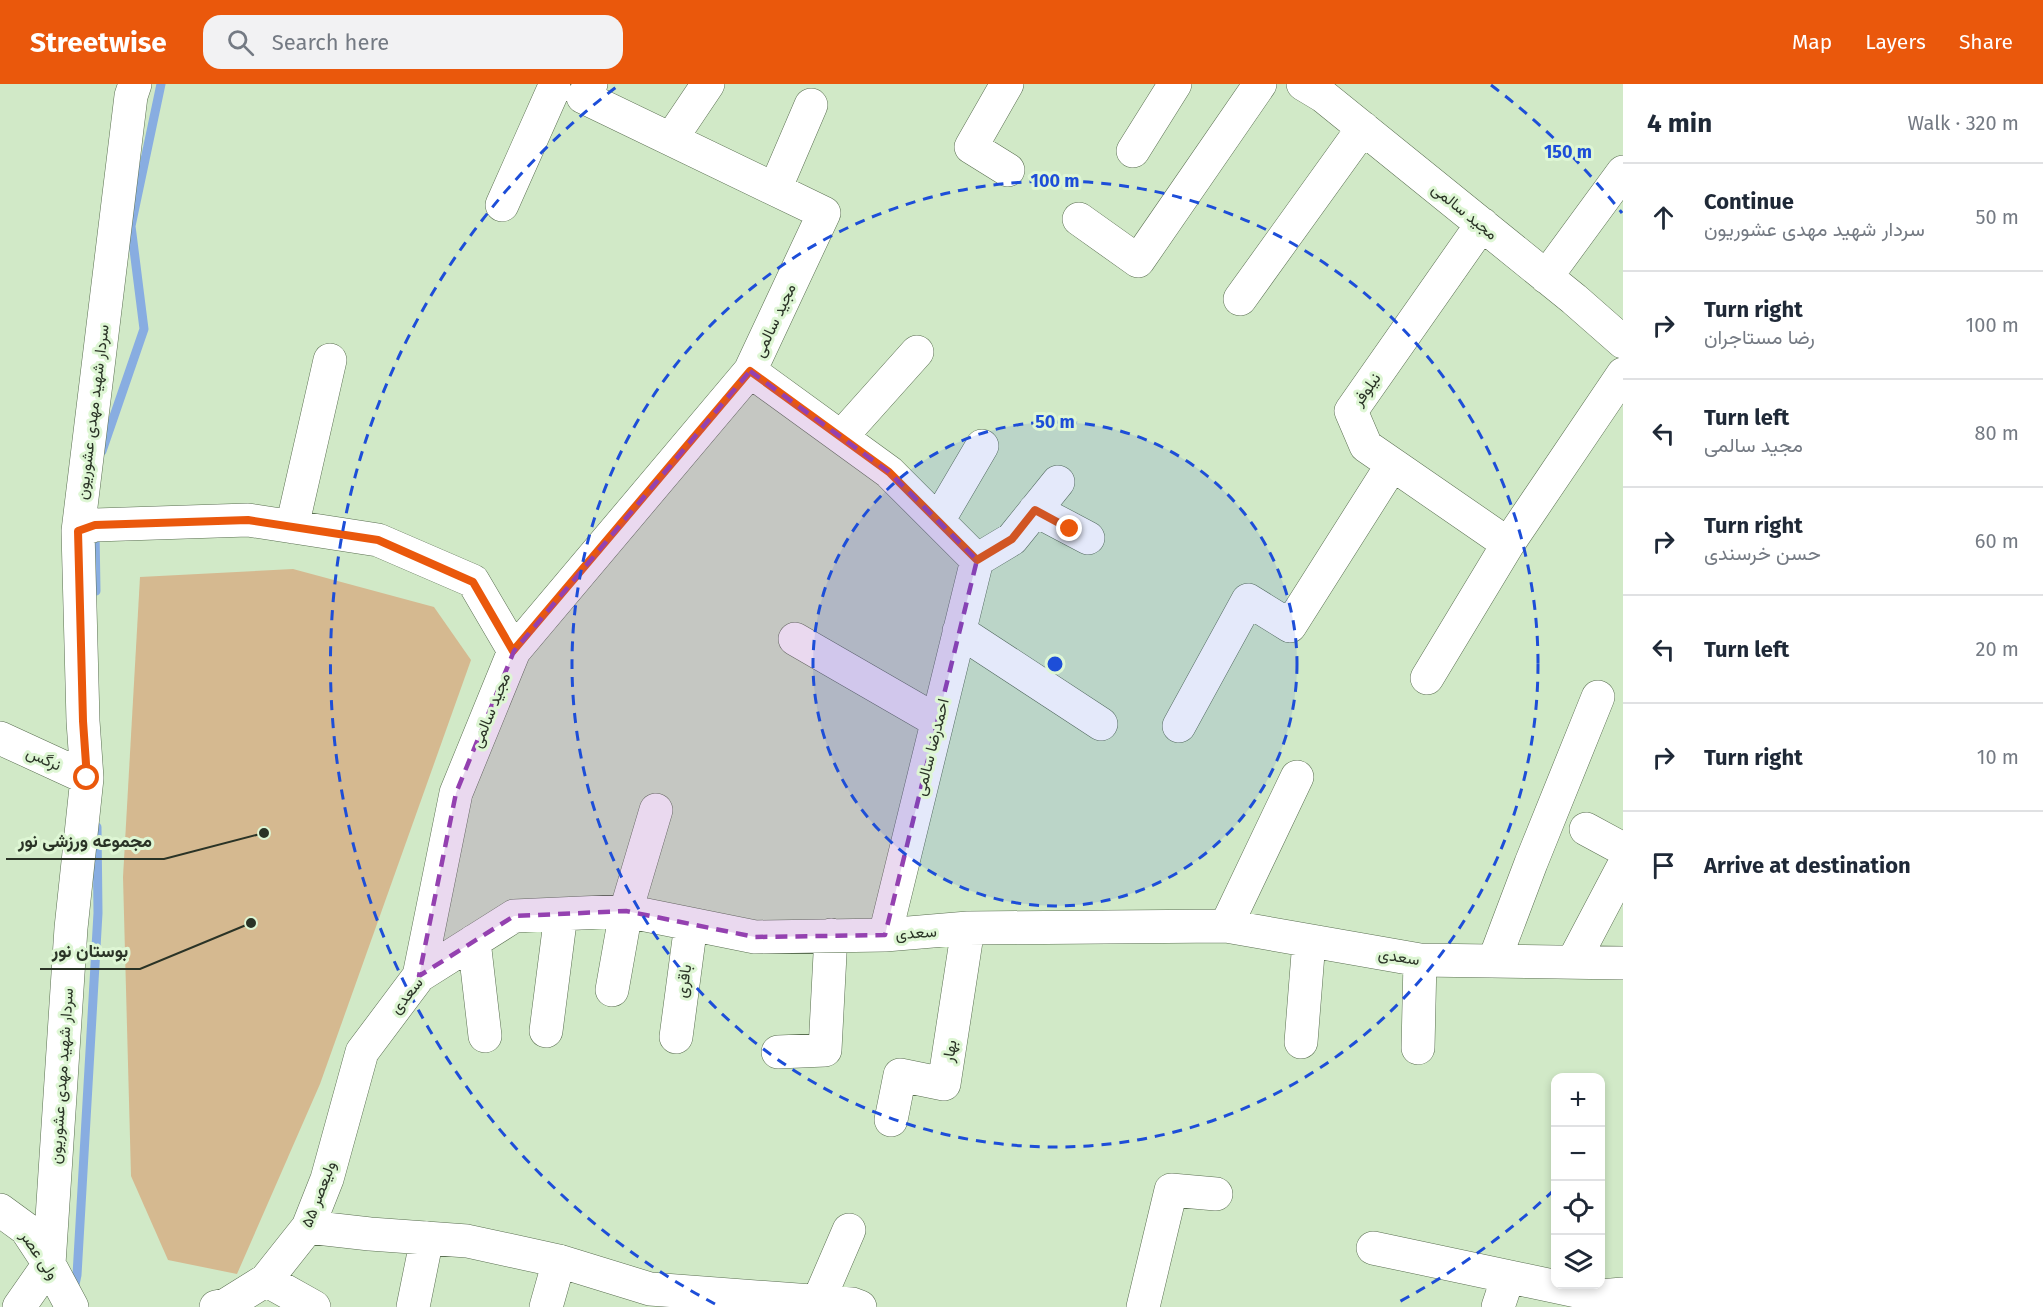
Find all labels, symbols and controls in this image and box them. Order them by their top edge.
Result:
search box [203,15,623,69]
text: Streetwise [30,26,167,59]
icon: search [224,26,257,59]
text: Search here [272,29,389,56]
text: Map [1792,29,1832,55]
text: Layers [1865,29,1926,55]
text: Share [1959,29,2013,55]
text: 4 min [1647,108,1712,139]
text: Walk · 320 m [1908,111,2019,135]
text: 150 m [1544,141,1592,163]
text: 100 m [1031,170,1079,192]
street label: مجید سالمی [1427,179,1501,244]
text: Continue [1704,188,1794,215]
icon: ahead [1647,201,1680,234]
text: 50 m [1975,205,2019,229]
text: سردار شهید مهدی عشوریون [1704,217,1925,241]
street label: مجید سالمی [749,280,801,361]
text: Turn right [1704,296,1803,323]
icon: right [1647,309,1680,342]
text: 100 m [1966,313,2019,337]
street label: سردار شهید مهدی عشوریون [72,323,114,501]
text: رضا مستاجران [1704,325,1815,349]
street label: نیلوفر [1348,369,1385,411]
text: Turn left [1704,404,1789,431]
text: 50 m [1035,411,1075,433]
icon: left [1647,417,1680,450]
text: 80 m [1974,421,2019,445]
text: مجید سالمی [1704,433,1803,457]
text: Turn right [1704,512,1803,539]
route end [1056,515,1082,541]
icon: right [1647,525,1680,558]
text: 60 m [1975,529,2019,553]
text: حسن خرسندی [1704,541,1821,565]
icon: left [1647,633,1680,666]
text: Turn left [1704,636,1789,663]
text: 20 m [1976,637,2019,661]
centre of rings [1045,654,1065,674]
street label: مجید سالمی [467,670,515,751]
street label: احمدرضا سالمی [910,697,954,798]
icon: right [1647,741,1680,774]
street label: نرگس [23,742,64,775]
text: Turn right [1704,744,1803,771]
text: 10 m [1977,745,2019,769]
route start [73,764,99,790]
callout: مجموعه ورزشی نور [6,823,164,859]
text: مجموعه ورزشی نور [17,830,152,852]
icon: arrive [1647,849,1680,882]
text: Arrive at destination [1704,852,1911,879]
street label: سعدی [895,922,938,944]
callout: بوستان نور [40,933,140,969]
text: بوستان نور [51,940,128,962]
street label: سعدی [1377,944,1421,970]
street label: باقری [672,963,696,999]
street label: سعدی [386,973,428,1018]
street label: سردار شهید مهدی عشوریون [46,987,78,1165]
street label: بهار [938,1039,962,1065]
map controls [1551,1073,1605,1289]
button: + [1551,1073,1605,1127]
button: − [1551,1127,1605,1181]
street label: ۵۵ ولیعصر [297,1158,341,1231]
button: locate [1551,1181,1605,1235]
street label: ولی عصر [15,1226,63,1284]
button: layers [1551,1235,1605,1289]

